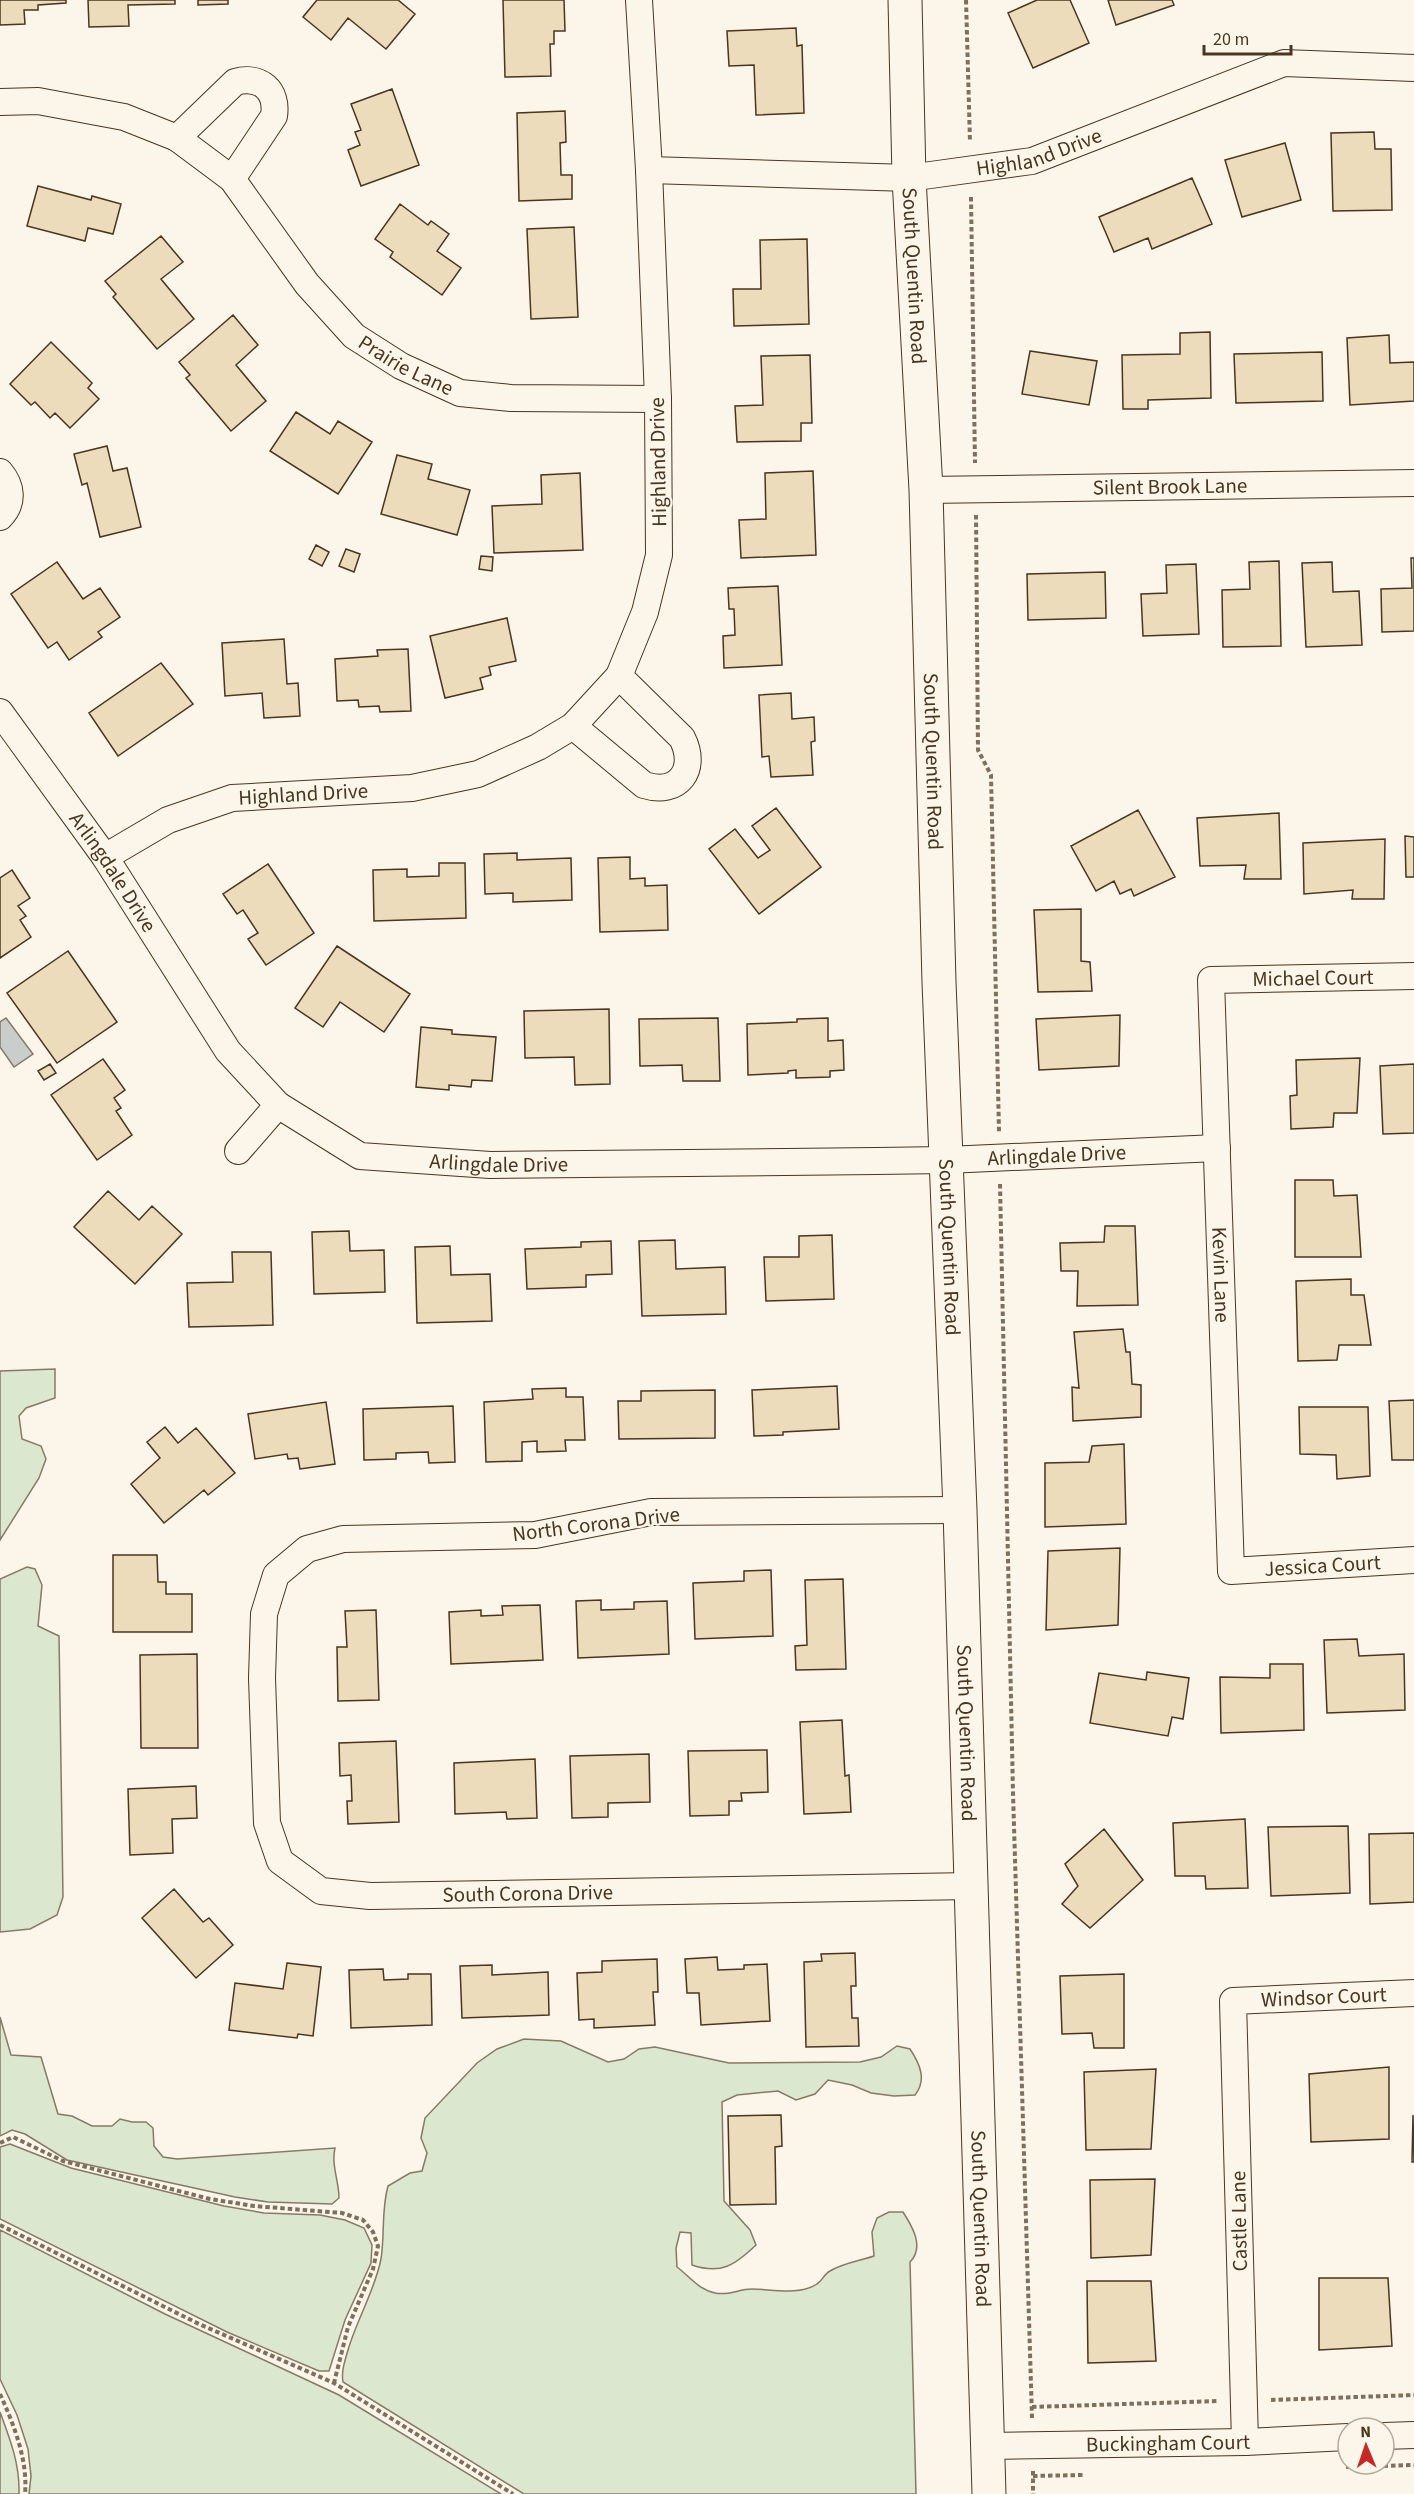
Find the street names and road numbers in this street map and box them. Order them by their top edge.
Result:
street label: Highland Drive [974,120,1106,184]
street label: South Quentin Road [895,187,934,365]
street label: Prairie Lane [352,327,458,403]
street label: Highland Drive [642,397,674,527]
street label: Silent Brook Lane [1092,470,1247,503]
street label: South Quentin Road [916,672,951,850]
street label: Highland Drive [238,775,369,813]
street label: Arlingdale Drive [62,806,164,938]
street label: Michael Court [1252,962,1374,994]
street label: Arlingdale Drive [987,1137,1127,1173]
street label: Arlingdale Drive [429,1146,568,1180]
street label: South Quentin Road [931,1158,968,1336]
street label: Kevin Lane [1204,1226,1238,1323]
street label: North Corona Drive [510,1499,682,1549]
street label: Jessica Court [1263,1547,1382,1584]
street label: South Quentin Road [949,1644,984,1822]
street label: South Corona Drive [442,1877,613,1910]
street label: Windsor Court [1260,1979,1387,2015]
street label: South Quentin Road [963,2130,998,2308]
street label: Castle Lane [1223,2170,1255,2272]
street label: Buckingham Court [1086,2427,1251,2459]

